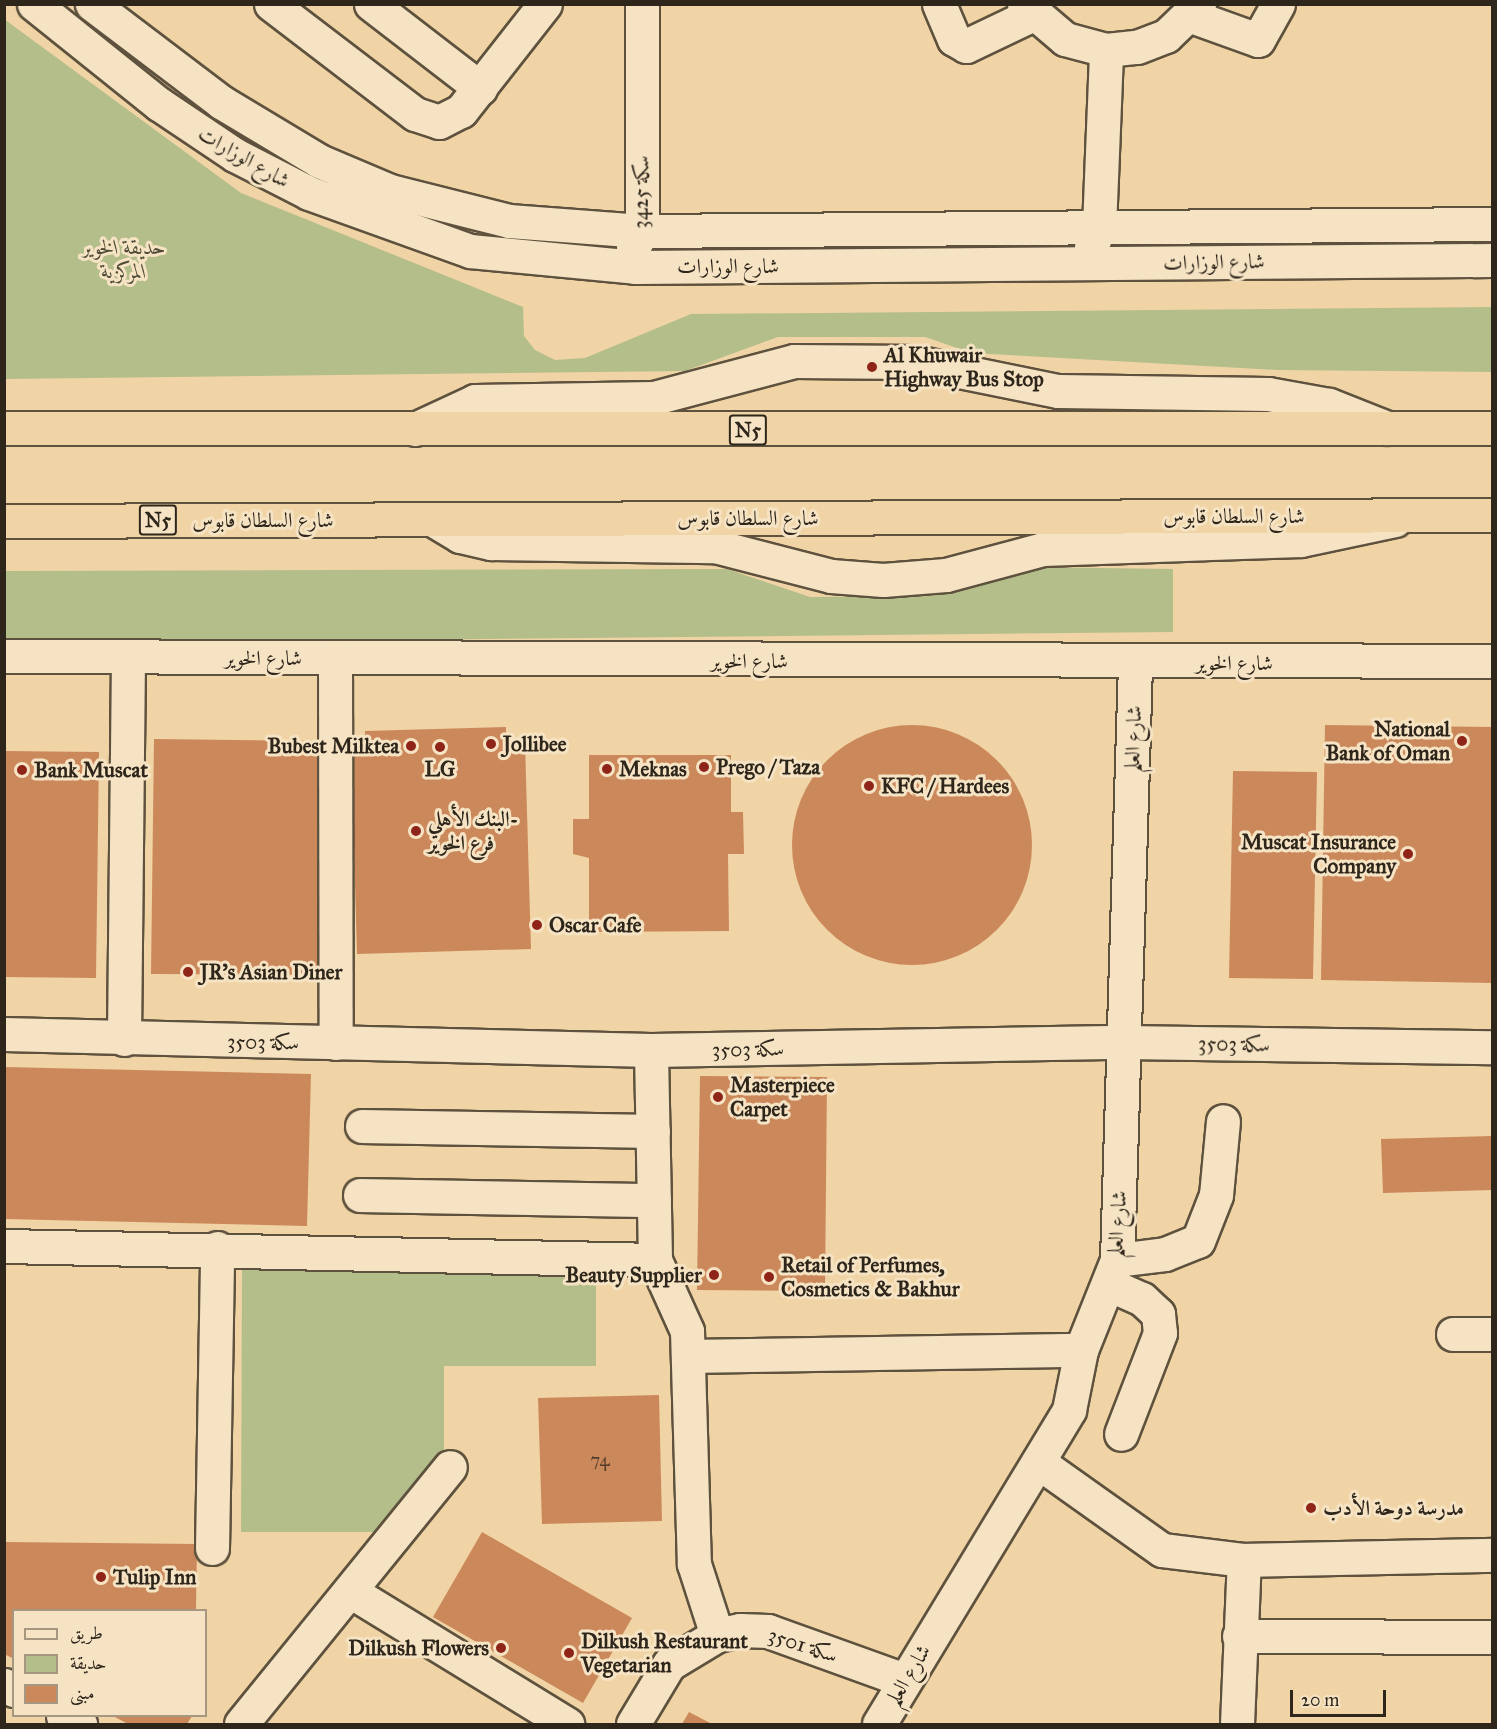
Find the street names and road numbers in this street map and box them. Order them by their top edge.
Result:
street label: شارع الوزارات [194,121,294,193]
street label: سكة 3425 [628,155,654,229]
street label: شارع الوزارات [1163,249,1265,275]
street label: شارع الوزارات [677,253,779,279]
road number: N5 [728,413,768,447]
road number: N5 [138,503,178,537]
street label: شارع السلطان قابوس [1163,503,1305,529]
street label: شارع السلطان قابوس [677,505,819,531]
street label: شارع السلطان قابوس [192,507,334,533]
street label: شارع الخوير [224,645,302,671]
street label: شارع الخوير [710,648,788,674]
street label: شارع الخوير [1195,650,1273,676]
street label: شارع العلم [1119,705,1147,773]
street label: سكة 3503 [227,1029,299,1055]
street label: سكة 3503 [1198,1031,1270,1057]
street label: سكة 3503 [712,1036,784,1062]
street label: شارع العلم [1102,1190,1132,1258]
street label: سكة 3501 [765,1622,841,1668]
street label: شارع العلم [880,1640,936,1710]

